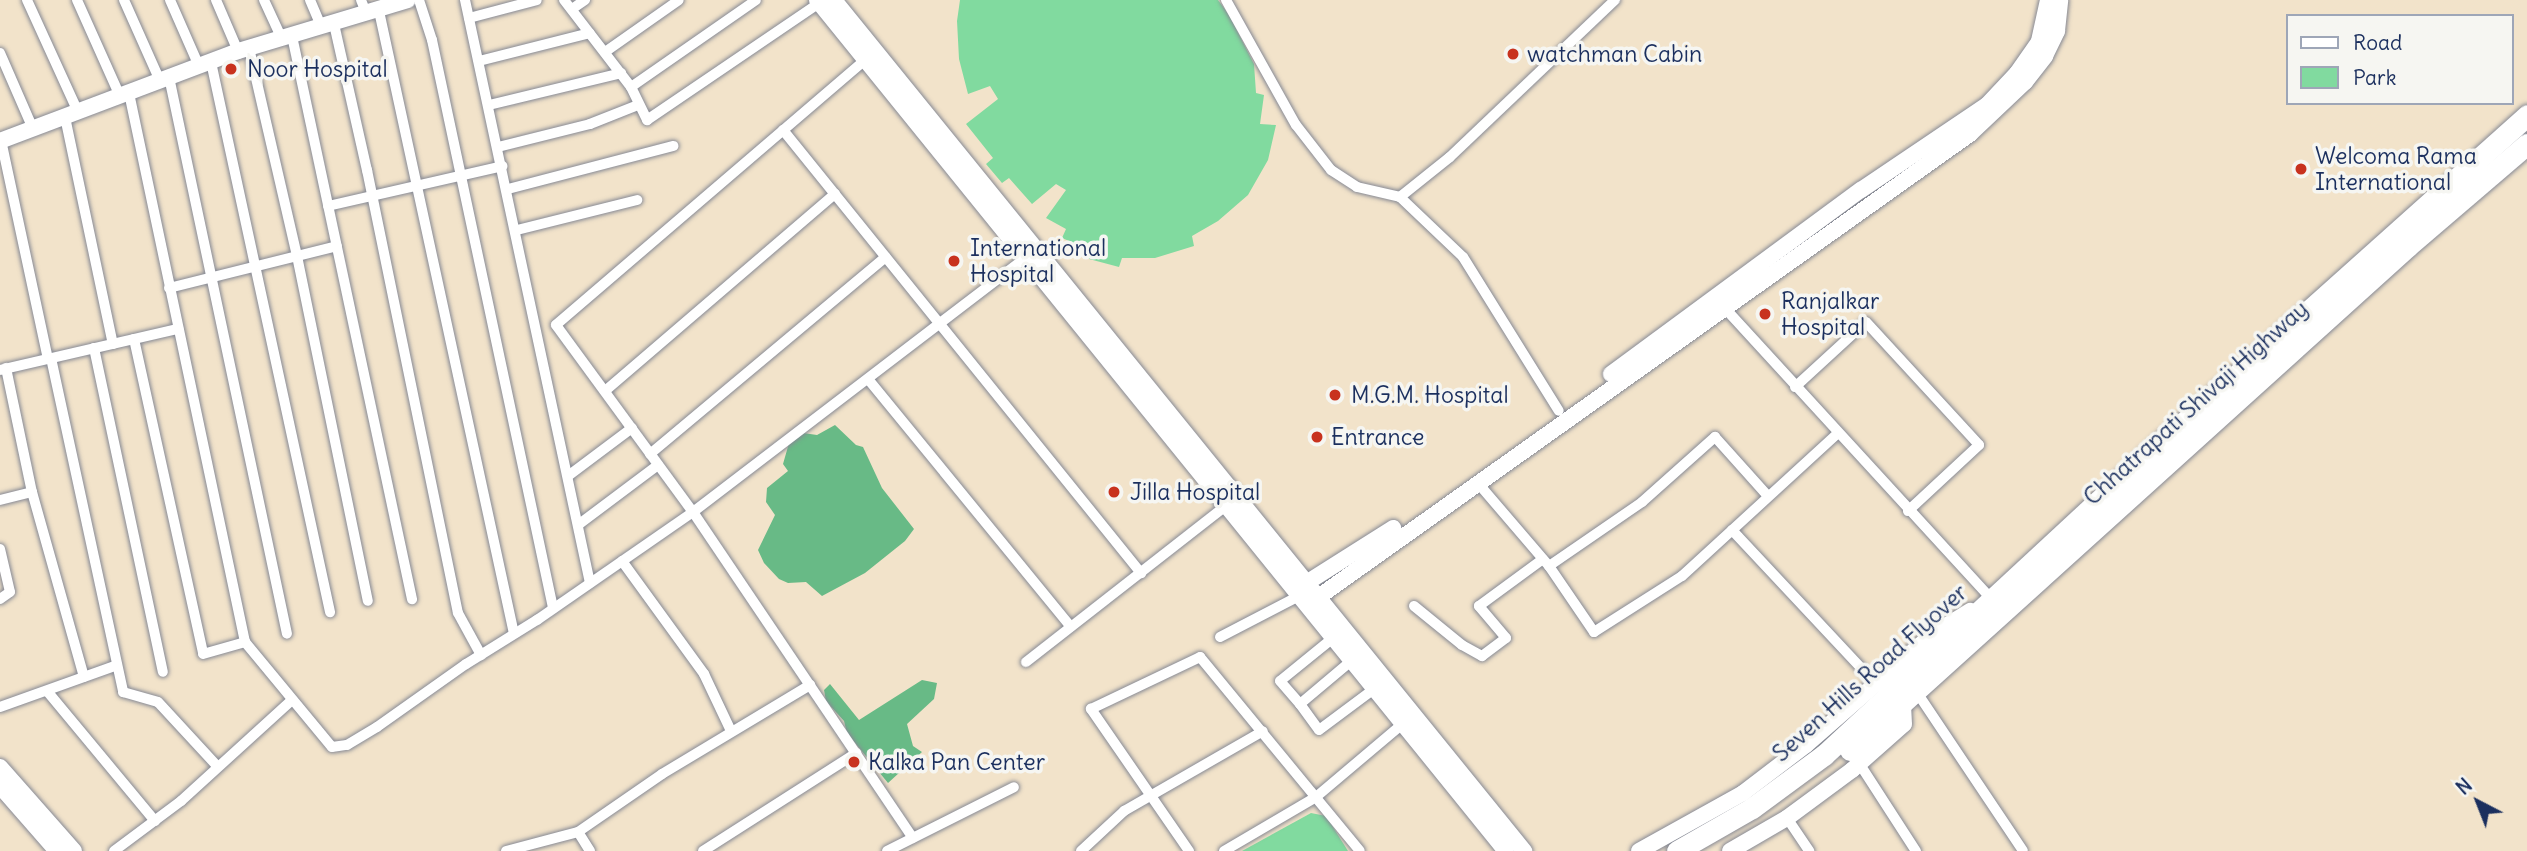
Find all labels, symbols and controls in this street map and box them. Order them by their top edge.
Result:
legend [2286,14,2513,105]
text: Road [2353,29,2402,56]
place label: watchman Cabin [1527,40,1702,68]
marker: watchman Cabin [1505,46,1521,62]
place label: Noor Hospital [247,55,388,83]
marker: Noor Hospital [221,59,241,79]
text: Park [2353,64,2396,91]
place label: Welcoma Rama International [2315,142,2477,196]
marker: Welcoma Rama International [2293,161,2309,177]
place label: International Hospital [970,234,1106,288]
marker: International Hospital [944,251,964,271]
place label: Ranjalkar Hospital [1781,287,1879,341]
street label: Chhatrapati Shivaji Highway [2078,295,2314,511]
marker: Ranjalkar Hospital [1755,304,1775,324]
place label: M.G.M. Hospital [1351,381,1509,409]
marker: M.G.M. Hospital [1325,385,1345,405]
place label: Entrance [1331,423,1425,451]
marker: Entrance [1309,429,1325,445]
place label: Jilla Hospital [1130,478,1260,506]
marker: Jilla Hospital [1104,482,1124,502]
street label: Seven Hills Road Flyover [1767,578,1973,768]
place label: Kalka Pan Center [868,748,1045,776]
marker: Kalka Pan Center [846,754,862,770]
north arrow [2443,767,2513,837]
text: N [2451,773,2477,800]

